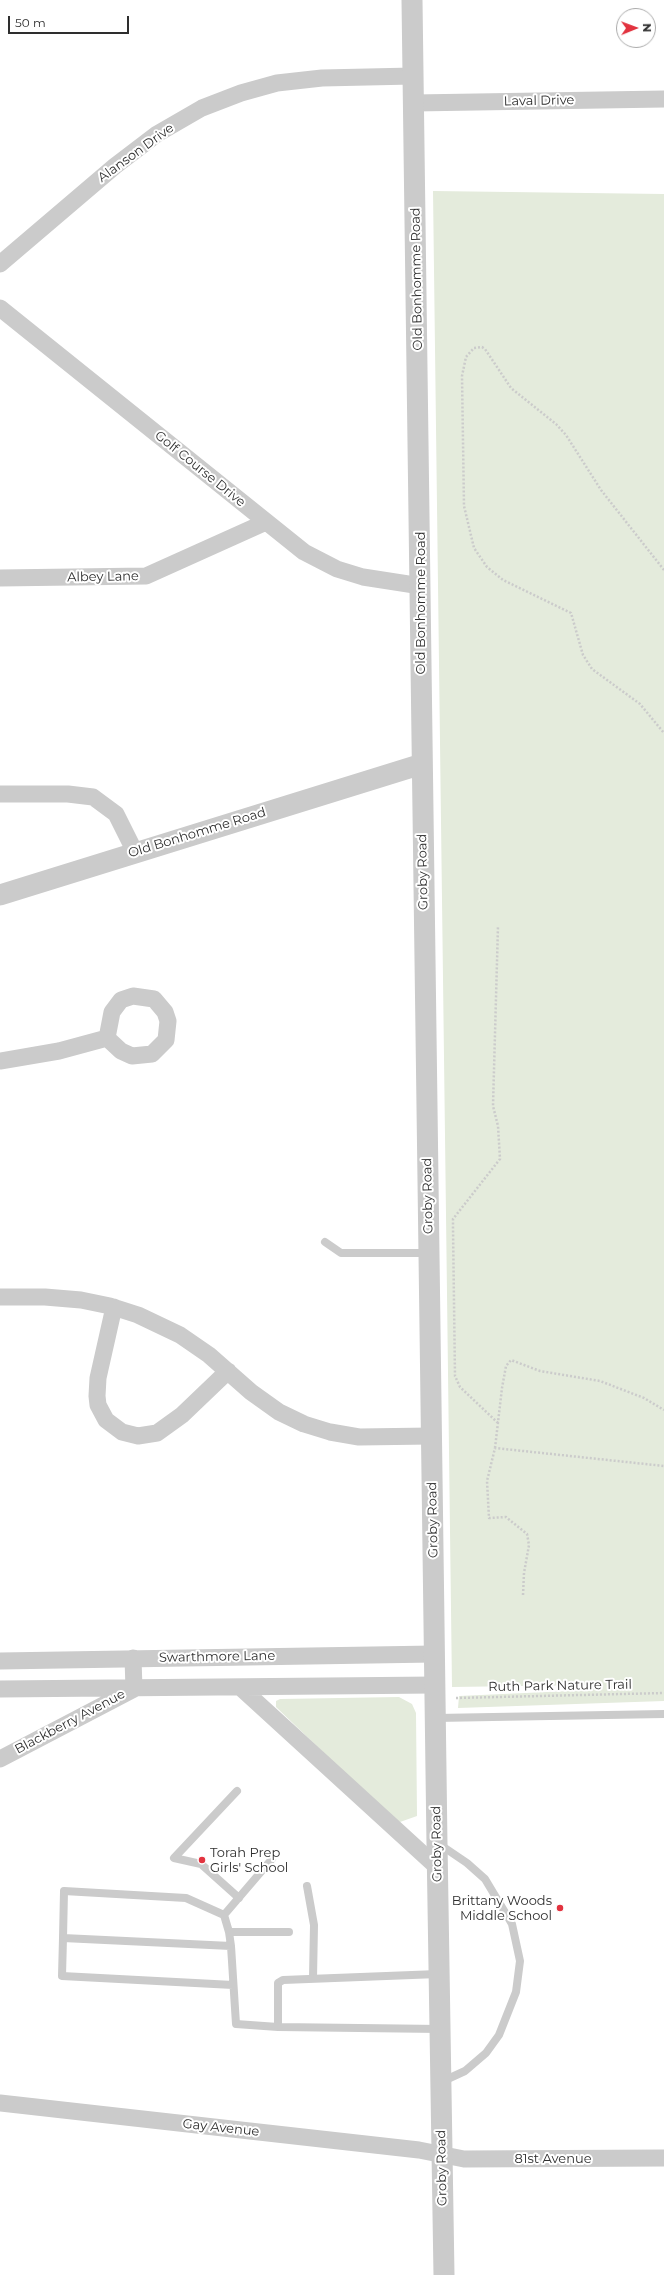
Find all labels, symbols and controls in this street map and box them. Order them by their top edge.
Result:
scale bar [10,8,131,34]
north arrow [616,8,656,48]
text: 50 m [15,15,46,30]
text: N [640,23,654,32]
street label: Laval Drive [504,93,574,109]
street label: Alanson Drive [95,120,177,186]
street label: Old Bonhomme Road [408,207,426,351]
street label: Golf Course Drive [152,428,248,510]
street label: Old Bonhomme Road [413,531,429,675]
street label: Albey Lane [67,569,139,585]
street label: Old Bonhomme Road [126,805,268,861]
street label: Groby Road [415,834,431,910]
street label: Groby Road [420,1158,436,1234]
street label: Groby Road [425,1482,441,1558]
street label: Swarthmore Lane [159,1648,275,1666]
street label: Ruth Park Nature Trail [488,1677,632,1695]
street label: Blackberry Avenue [12,1686,128,1758]
street label: Groby Road [429,1806,445,1882]
place label: Torah Prep Girls' School [210,1845,288,1876]
marker: Torah Prep Girls' School [197,1855,207,1865]
place label: Brittany Woods Middle School [452,1893,552,1924]
marker: Brittany Woods Middle School [555,1903,565,1913]
street label: Gay Avenue [182,2116,260,2140]
street label: Groby Road [434,2130,450,2206]
street label: 81st Avenue [514,2151,592,2167]

